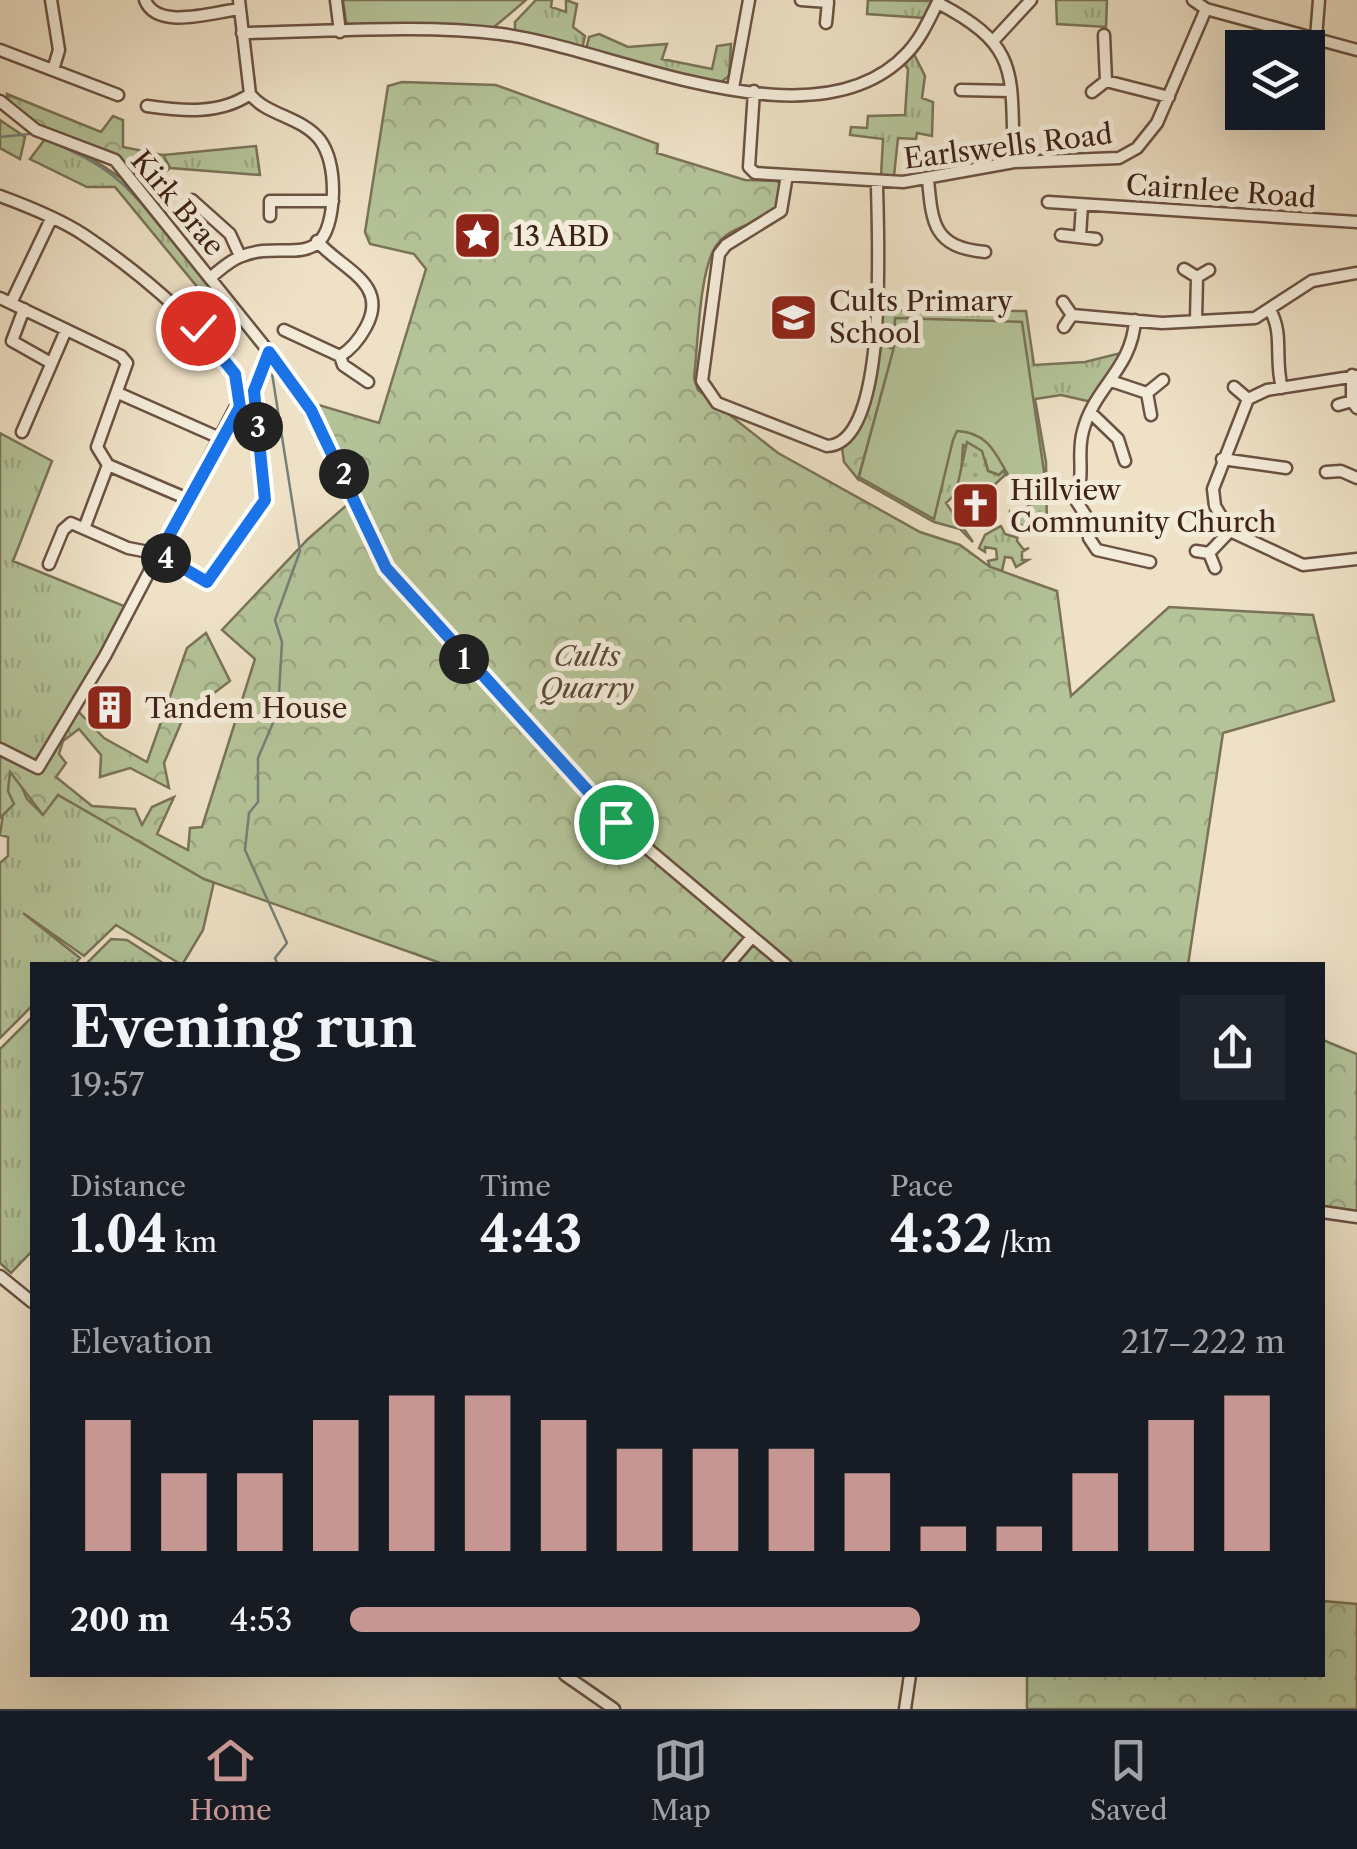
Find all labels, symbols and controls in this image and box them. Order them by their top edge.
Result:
map controls [1225,30,1325,130]
button: layers [1225,30,1325,130]
street label: Earlswells Road [902,116,1114,176]
street label: Kirk Brae [124,144,232,262]
street label: Cairnlee Road [1125,167,1317,215]
place icon: 13 ABD [452,210,504,262]
place label: 13 ABD [513,219,609,253]
place label: Cults Primary School [829,284,1013,350]
pin [156,286,241,371]
school or university icon: Cults Primary School [768,291,820,343]
icon: check [171,301,226,356]
pin: 3 [233,402,283,452]
text: 3 [250,410,266,444]
pin: 2 [319,449,369,499]
text: 2 [336,457,352,491]
place label: Hillview Community Church [1010,473,1276,539]
church icon: Hillview Community Church [949,480,1001,532]
pin: 4 [141,533,191,583]
text: 4 [158,541,174,575]
pin: 1 [439,634,489,684]
park label: Cults Quarry [540,639,634,705]
text: 1 [458,642,470,676]
building icon: Tandem House [84,682,136,734]
place label: Tandem House [145,691,347,725]
pin [574,780,659,865]
icon: arrive [589,795,644,850]
text: Evening run [70,994,417,1061]
button: share [1180,995,1285,1100]
text: 19:57 [70,1065,144,1104]
text: Distance [70,1169,186,1203]
text: Time [480,1169,551,1203]
text: Pace [890,1169,953,1203]
text: 1.04 [70,1203,167,1265]
text: 4:43 [480,1203,582,1265]
text: 4:32 [890,1203,992,1265]
text: km [167,1225,217,1259]
text: /km [992,1225,1052,1259]
text: Elevation [70,1322,213,1361]
text: 217–222 m [1121,1322,1285,1361]
text: 200 m [70,1600,170,1639]
text: 4:53 [230,1600,292,1639]
tab: Home [189,1733,272,1827]
tab: Map [651,1733,711,1827]
tab: Saved [1090,1733,1168,1827]

